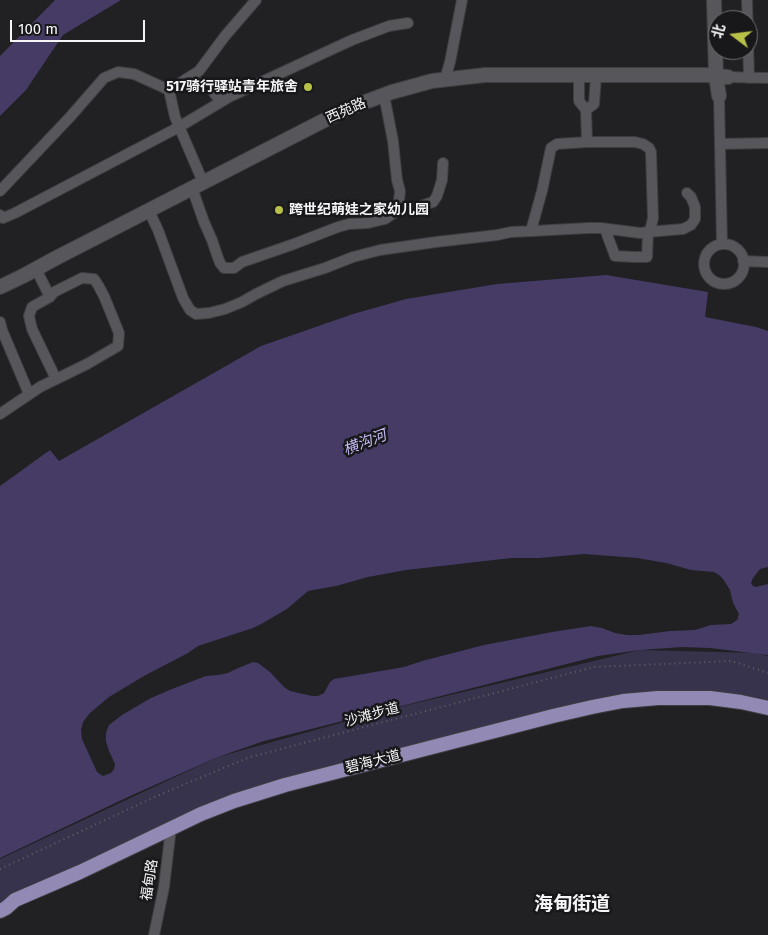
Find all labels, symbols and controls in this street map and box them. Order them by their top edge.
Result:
scale bar [12,10,148,42]
north arrow [708,10,758,60]
text: 100 m [18,20,58,38]
text: 北 [709,22,729,40]
place label: 517骑行驿站青年旅舍 [166,79,298,95]
marker: 517骑行驿站青年旅舍 [302,81,314,93]
street label: 西苑路 [323,95,369,127]
place label: 跨世纪萌娃之家幼儿园 [289,202,429,218]
marker: 跨世纪萌娃之家幼儿园 [273,204,285,216]
water label: 横沟河 [341,427,389,459]
street label: 沙滩步道 [343,700,401,730]
street label: 碧海大道 [344,747,402,777]
street label: 福甸路 [138,858,162,902]
district label: 海甸街道 [534,894,610,916]

